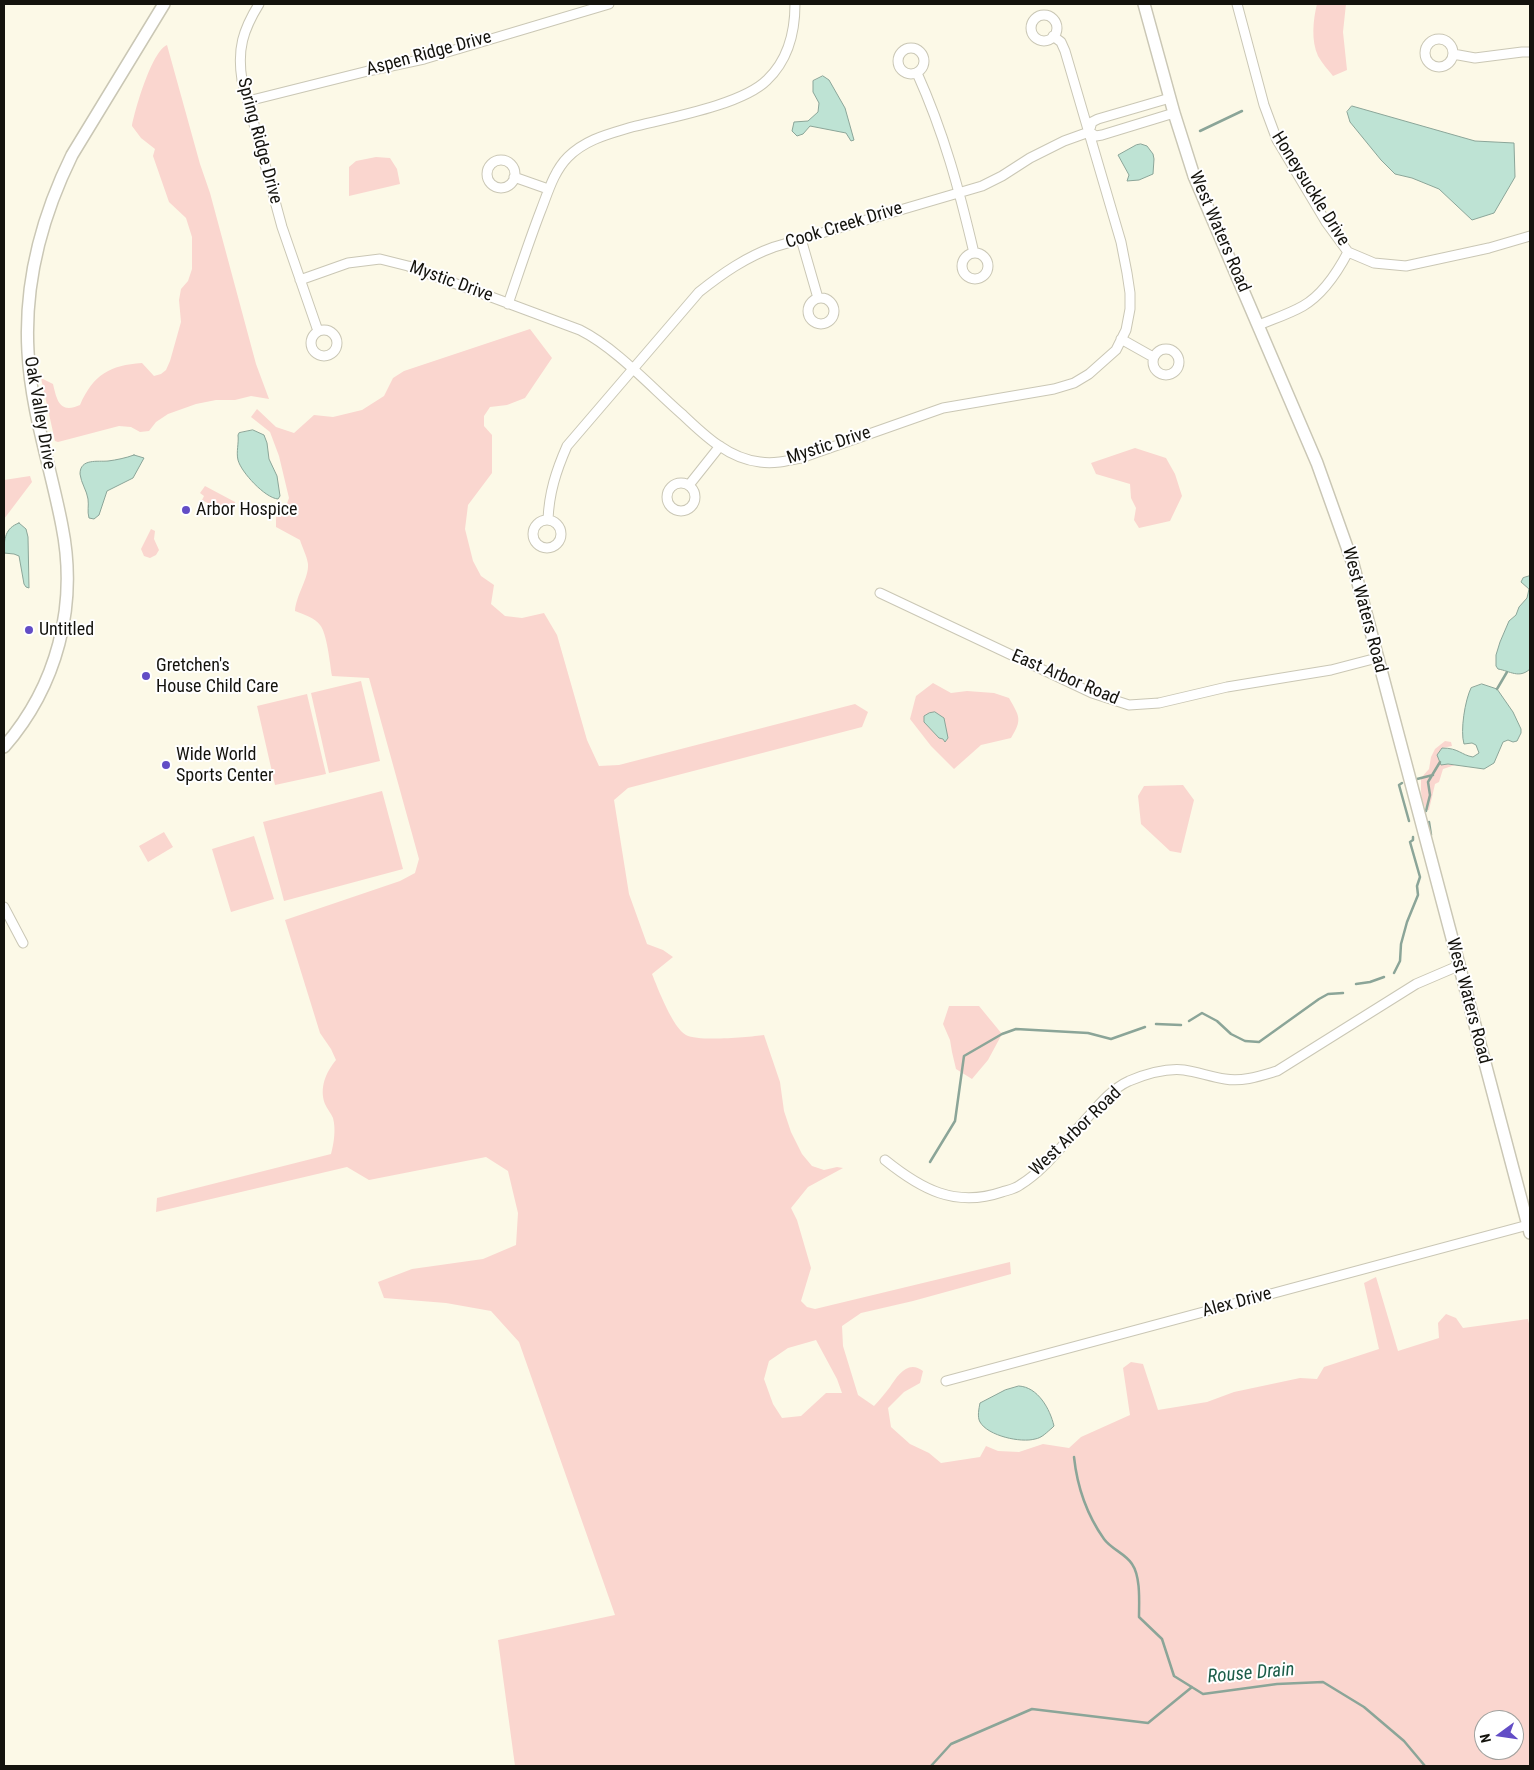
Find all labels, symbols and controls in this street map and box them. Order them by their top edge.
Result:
street label: Aspen Ridge Drive [364,27,494,81]
street label: Spring Ridge Drive [232,76,286,206]
street label: Honeysuckle Drive [1266,128,1354,250]
street label: West Waters Road [1184,168,1254,296]
street label: Cook Creek Drive [783,198,905,254]
street label: Mystic Drive [406,257,496,307]
street label: Oak Valley Drive [18,355,60,471]
street label: Mystic Drive [784,422,874,470]
place label: Arbor Hospice [196,499,298,521]
marker: Arbor Hospice [180,504,192,516]
street label: West Waters Road [1337,545,1391,675]
place label: Untitled [39,619,94,641]
marker: Untitled [23,624,35,636]
street label: East Arbor Road [1008,646,1122,710]
place label: Gretchen's House Child Care [156,655,278,698]
marker: Gretchen's House Child Care [140,670,152,682]
place label: Wide World Sports Center [176,744,273,786]
marker: Wide World Sports Center [160,759,172,771]
street label: West Waters Road [1441,936,1495,1066]
street label: West Arbor Road [1026,1083,1126,1181]
street label: Alex Drive [1200,1283,1274,1323]
water label: Rouse Drain [1207,1659,1295,1689]
north arrow [1474,1710,1524,1760]
text: N [1477,1732,1494,1744]

